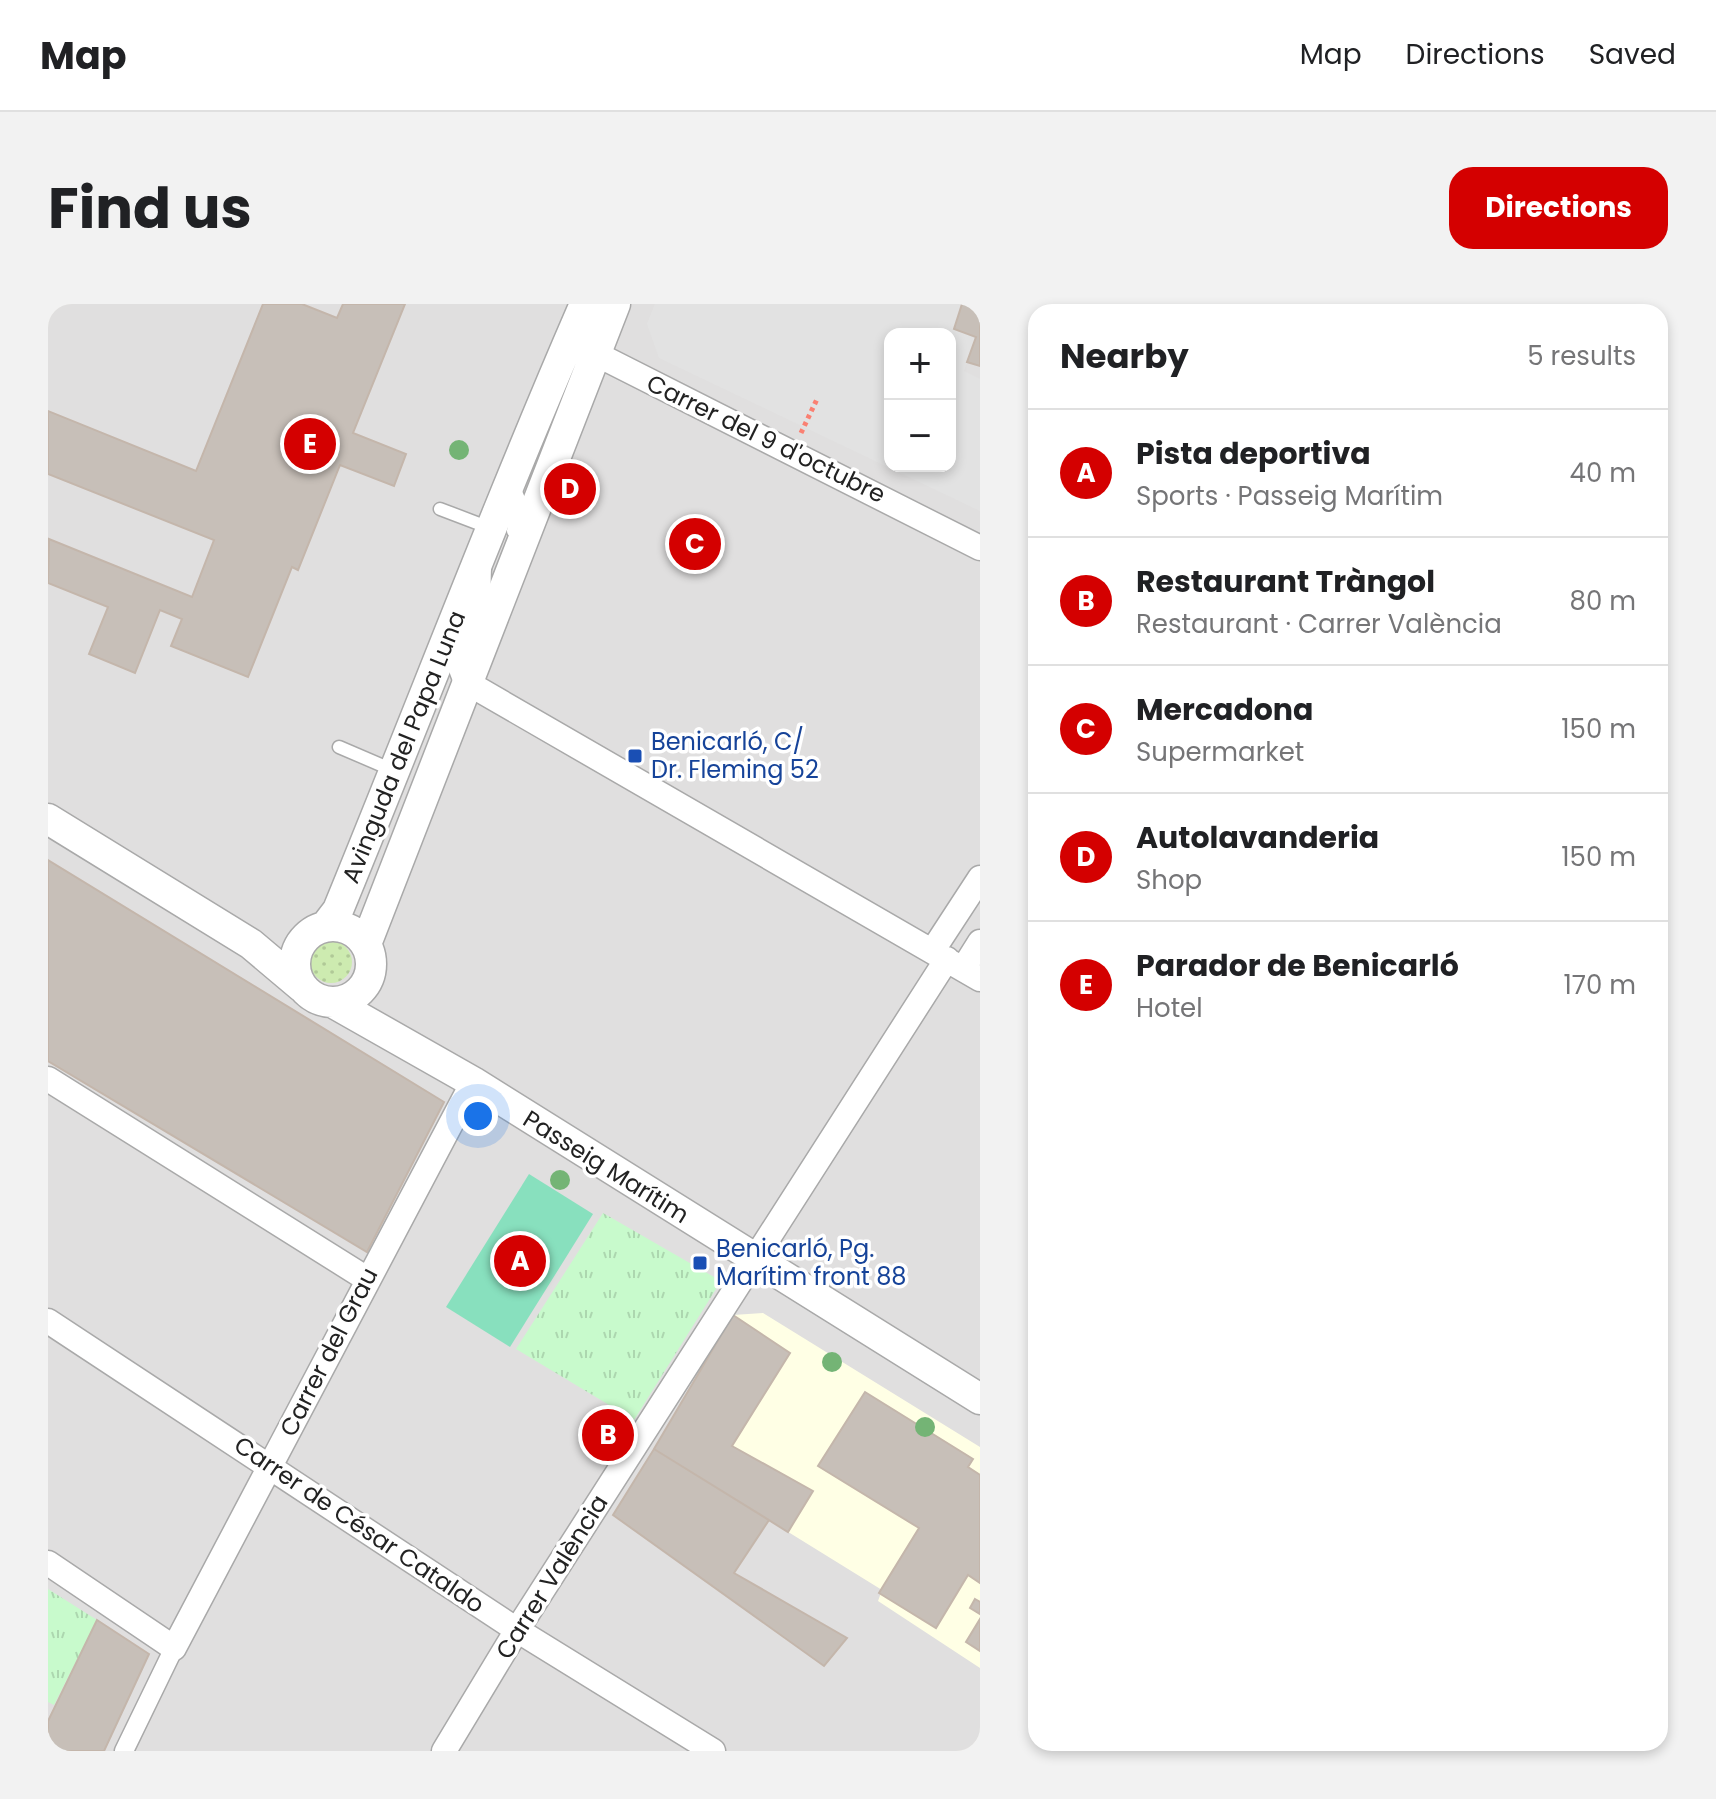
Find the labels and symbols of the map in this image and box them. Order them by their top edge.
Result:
street label: Carrer del 9 d'octubre [641,366,891,511]
pin: E [284,414,336,474]
pin: D [544,459,596,519]
pin: C [669,514,721,574]
street label: Avinguda del Papa Luna [334,606,473,888]
place label: Benicarló, C/ Dr. Fleming 52 [651,725,819,786]
marker: Benicarló, C/ Dr. Fleming 52 [626,747,644,765]
your location [458,1096,498,1136]
street label: Passeig Marítim [517,1102,695,1231]
pin: A [494,1231,546,1291]
place label: Benicarló, Pg. Marítim front 88 [716,1232,907,1293]
marker: Benicarló, Pg. Marítim front 88 [691,1254,709,1272]
street label: Carrer del Grau [272,1262,385,1442]
pin: B [582,1405,634,1465]
street label: Carrer de César Cataldo [228,1428,491,1621]
street label: Carrer València [488,1488,615,1665]

